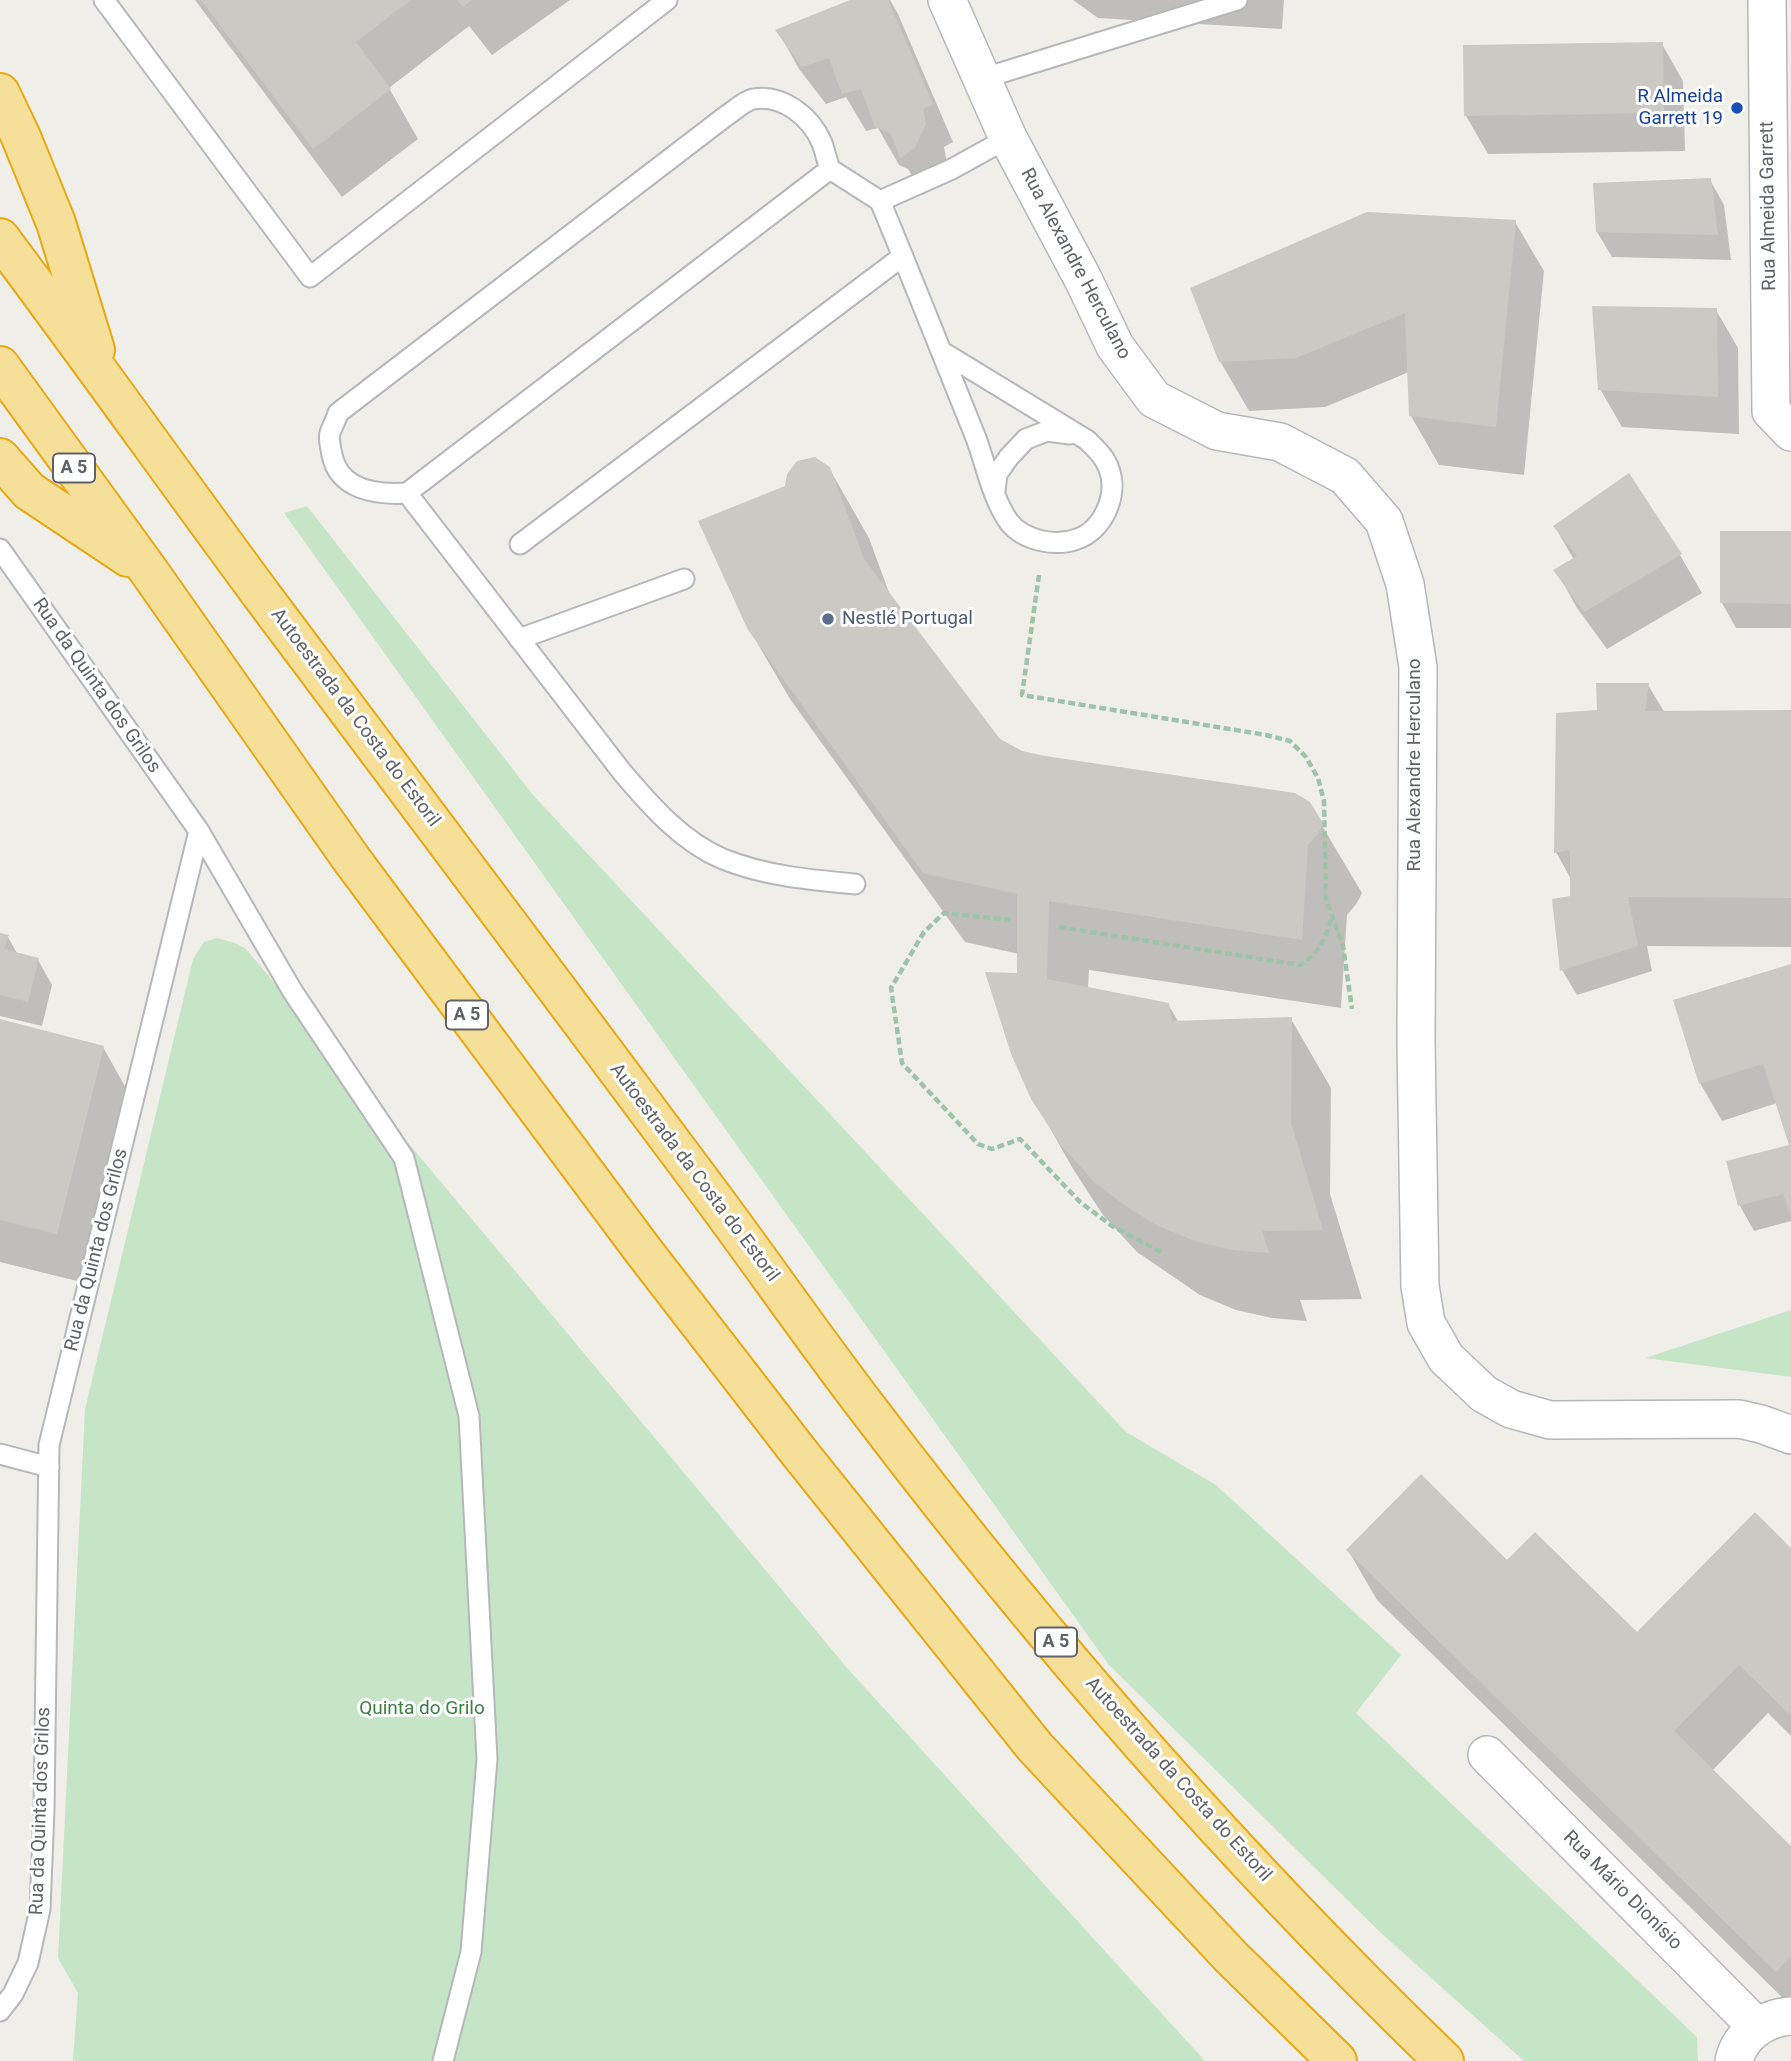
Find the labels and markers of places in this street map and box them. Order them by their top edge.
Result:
place label: R Almeida Garrett 19 [1637,86,1723,130]
marker: R Almeida Garrett 19 [1729,100,1745,116]
place label: Nestlé Portugal [842,608,973,630]
marker: Nestlé Portugal [820,611,836,627]

